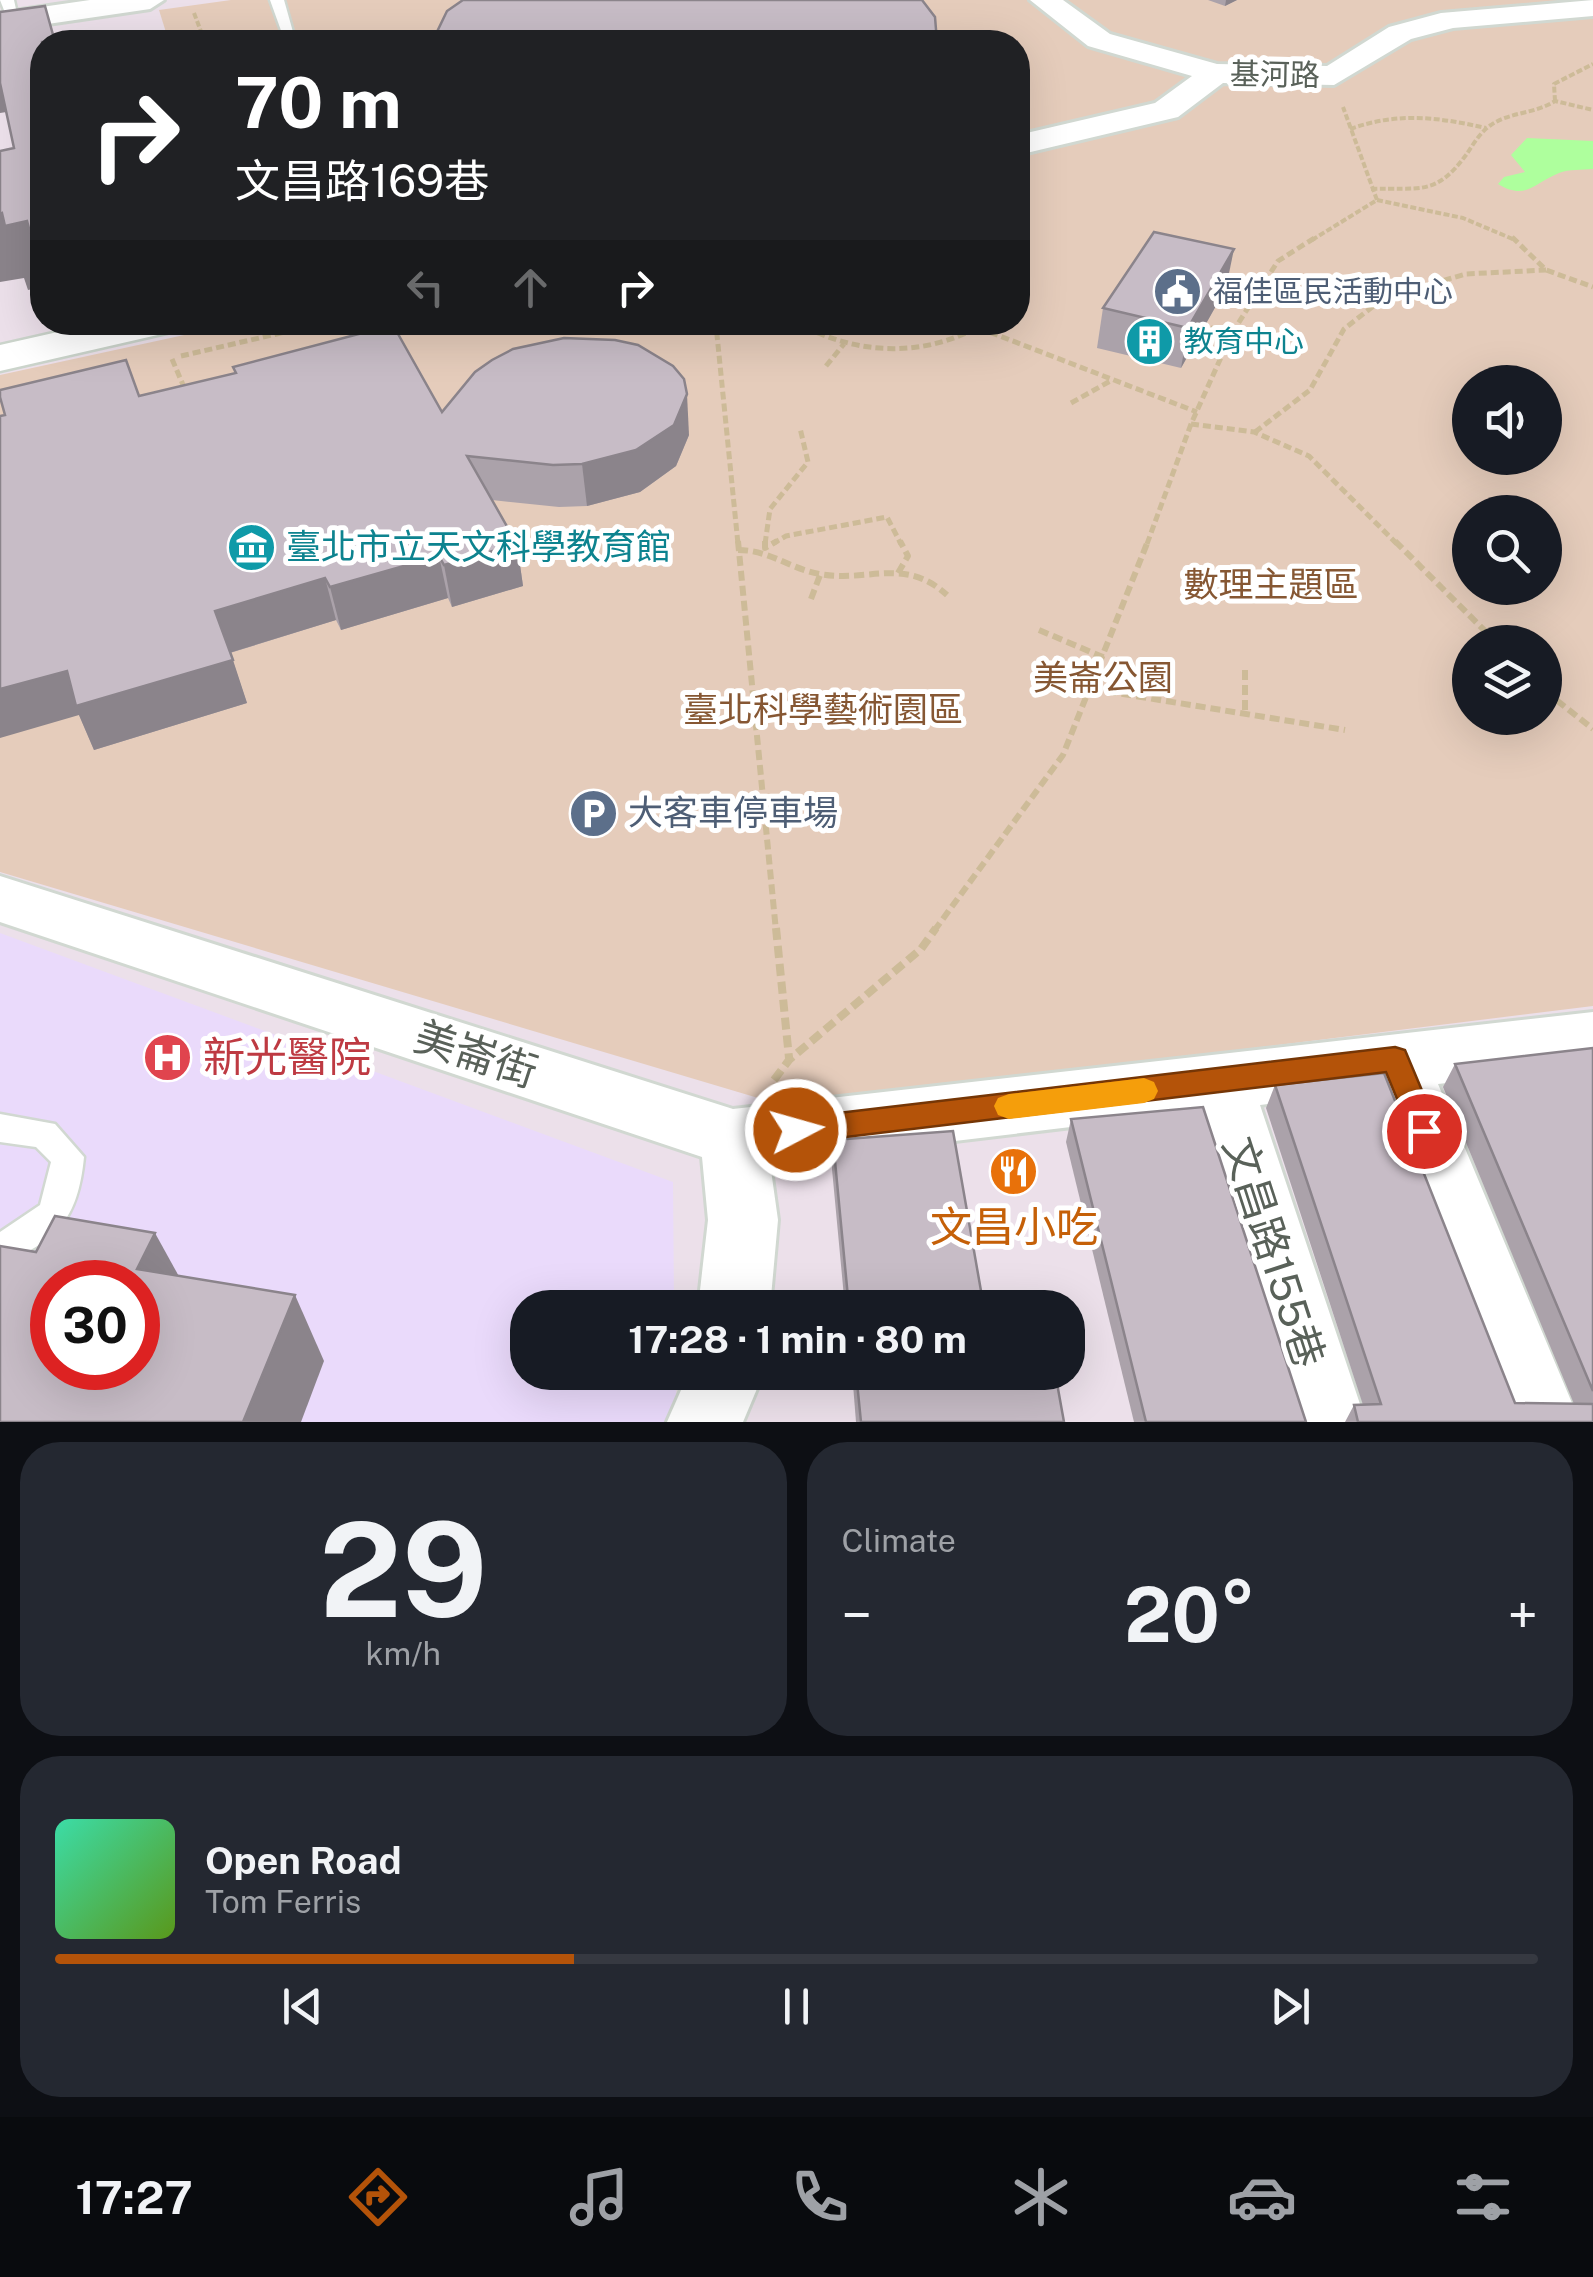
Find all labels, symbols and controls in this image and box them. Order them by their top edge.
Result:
street label: 基河路 [1230,55,1320,93]
text: 70 m [235,61,402,144]
icon: right [70,70,200,200]
text: 文昌路169巷 [235,154,489,207]
icon: left [398,260,453,315]
icon: ahead [503,260,558,315]
icon: right [608,260,663,315]
public building icon: 福佳區民活動中心 [1152,266,1204,318]
place label: 福佳區民活動中心 [1213,273,1453,309]
building icon: 教育中心 [1123,316,1175,368]
place label: 教育中心 [1184,323,1304,359]
map controls [1452,365,1562,735]
button: sound [1452,365,1562,475]
button: search [1452,495,1562,605]
museum icon: 臺北市立天文科學教育館 [225,521,277,573]
place label: 臺北市立天文科學教育館 [286,526,671,567]
park label: 數理主題區 [1183,564,1359,605]
button: layers [1452,625,1562,735]
park label: 美崙公園 [1033,657,1173,698]
park label: 臺北科學藝術園區 [683,689,963,730]
parking icon: 大客車停車場 [567,787,619,839]
place label: 大客車停車場 [628,792,838,833]
street label: 美崙街 [409,1011,544,1096]
hospital icon: 新光醫院 [142,1031,194,1083]
place label: 新光醫院 [203,1032,371,1081]
position arrow [744,1078,848,1182]
pin [1382,1089,1467,1174]
icon: arrive [1397,1104,1452,1159]
street label: 文昌路155巷 [1214,1131,1335,1373]
restaurant icon: 文昌小吃 [988,1145,1040,1197]
place label: 文昌小吃 [930,1202,1098,1251]
speed limit sign: 30 [30,1260,160,1390]
text: 17:28 · 1 min · 80 m [628,1317,967,1362]
text: 29 [319,1494,487,1646]
text: Climate [842,1522,956,1559]
text: 20° [1124,1571,1256,1659]
text: − [842,1583,872,1647]
text: + [1507,1583,1538,1647]
text: km/h [366,1635,441,1672]
text: Open Road [205,1838,402,1883]
text: Tom Ferris [205,1883,361,1920]
icon: previous [275,1979,330,2034]
icon: pause [769,1979,824,2034]
icon: next [1263,1979,1318,2034]
icon: directions [343,2162,413,2232]
icon: music [564,2162,634,2232]
icon: phone [785,2162,855,2232]
icon: climate [1006,2162,1076,2232]
icon: car [1227,2162,1297,2232]
icon: filters [1448,2162,1518,2232]
text: 17:27 [75,2171,193,2224]

